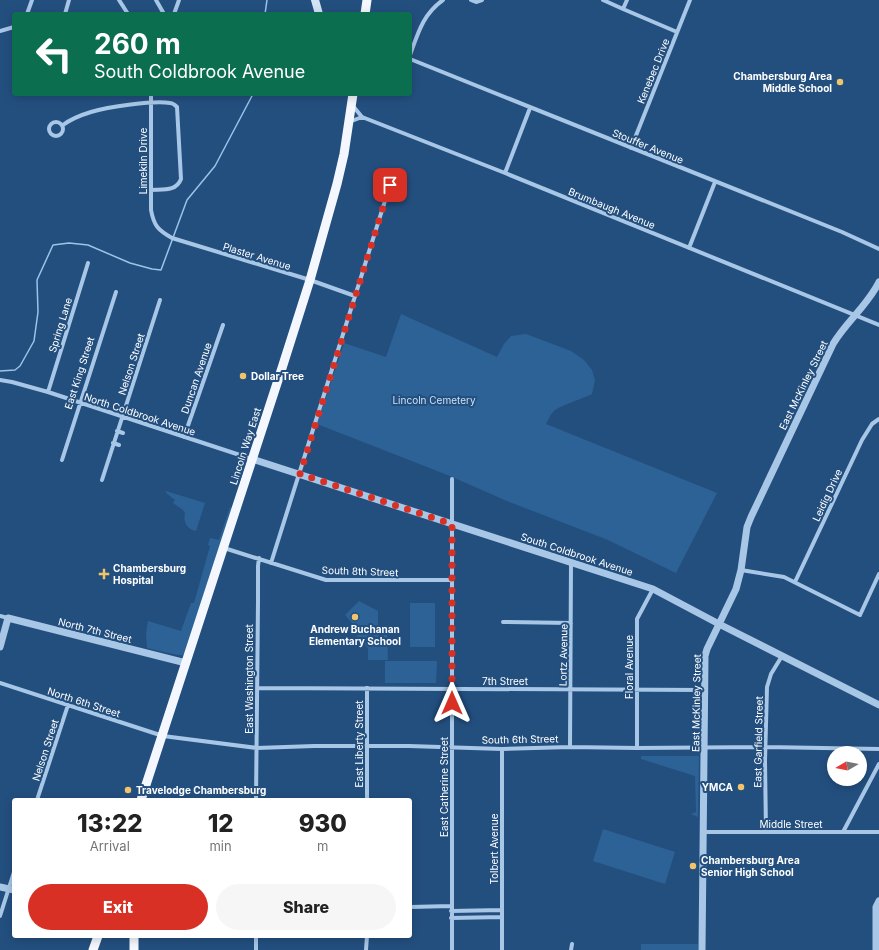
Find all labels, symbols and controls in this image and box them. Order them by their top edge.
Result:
text: 260 m [94,27,181,61]
icon: left [28,28,80,80]
street label: Kenebec Drive [634,37,672,105]
text: South Coldbrook Avenue [94,61,305,82]
place label: Chambersburg Area Middle School [733,70,832,94]
marker: Chambersburg Area Middle School [835,77,845,87]
street label: Stouffer Avenue [611,126,686,166]
street label: Limekiln Drive [137,128,149,194]
pin [373,168,407,202]
icon: arrive [379,174,401,196]
street label: Brumbaugh Avenue [567,185,657,231]
street label: Plaster Avenue [222,240,293,272]
street label: Spring Lane [46,296,74,354]
street label: Nelson Street [115,331,147,396]
street label: East King Street [62,335,97,411]
street label: East McKinley Street [776,338,830,432]
street label: Duncan Avenue [178,341,214,415]
place label: Dollar Tree [251,370,304,382]
marker: Dollar Tree [238,371,248,381]
street label: North Coldbrook Avenue [83,390,197,438]
park label: Lincoln Cemetery [392,394,476,406]
street label: Lincoln Way East [227,405,263,486]
street label: Leidig Drive [810,467,844,523]
street label: South Coldbrook Avenue [519,530,635,578]
place label: Chambersburg Hospital [113,562,186,586]
street label: South 8th Street [321,564,399,578]
marker: Chambersburg Hospital [98,568,110,580]
marker: Andrew Buchanan Elementary School [350,612,360,622]
street label: North 7th Street [57,615,134,645]
street label: East Washington Street [243,623,255,734]
place label: Andrew Buchanan Elementary School [309,623,401,648]
street label: Lortz Avenue [556,624,570,686]
street label: Floral Avenue [623,635,635,699]
street label: East McKinley Street [689,653,703,752]
street label: 7th Street [482,675,529,687]
position arrow [431,682,473,724]
street label: North 6th Street [46,685,123,720]
street label: East Garfield Street [751,695,765,788]
street label: East Liberty Street [353,700,365,788]
street label: Nelson Street [29,717,61,782]
street label: South 6th Street [482,732,559,746]
street label: East Catherine Street [438,736,450,837]
north arrow [827,746,867,786]
map controls [827,746,867,786]
place label: YMCA [702,781,734,793]
marker: YMCA [736,782,746,792]
place label: Travelodge Chambersburg [136,784,266,797]
marker: Travelodge Chambersburg [123,785,133,795]
text: 13:22 [77,809,143,838]
text: 12 [208,809,234,838]
text: 930 [299,809,347,838]
street label: Tolbert Avenue [488,813,500,885]
street label: Middle Street [760,818,823,830]
text: Arrival [90,838,130,854]
text: min [209,838,232,854]
text: m [317,838,328,854]
place label: Chambersburg Area Senior High School [701,854,800,879]
marker: Chambersburg Area Senior High School [688,861,698,871]
button: Exit [28,884,208,930]
button: Share [216,884,396,930]

